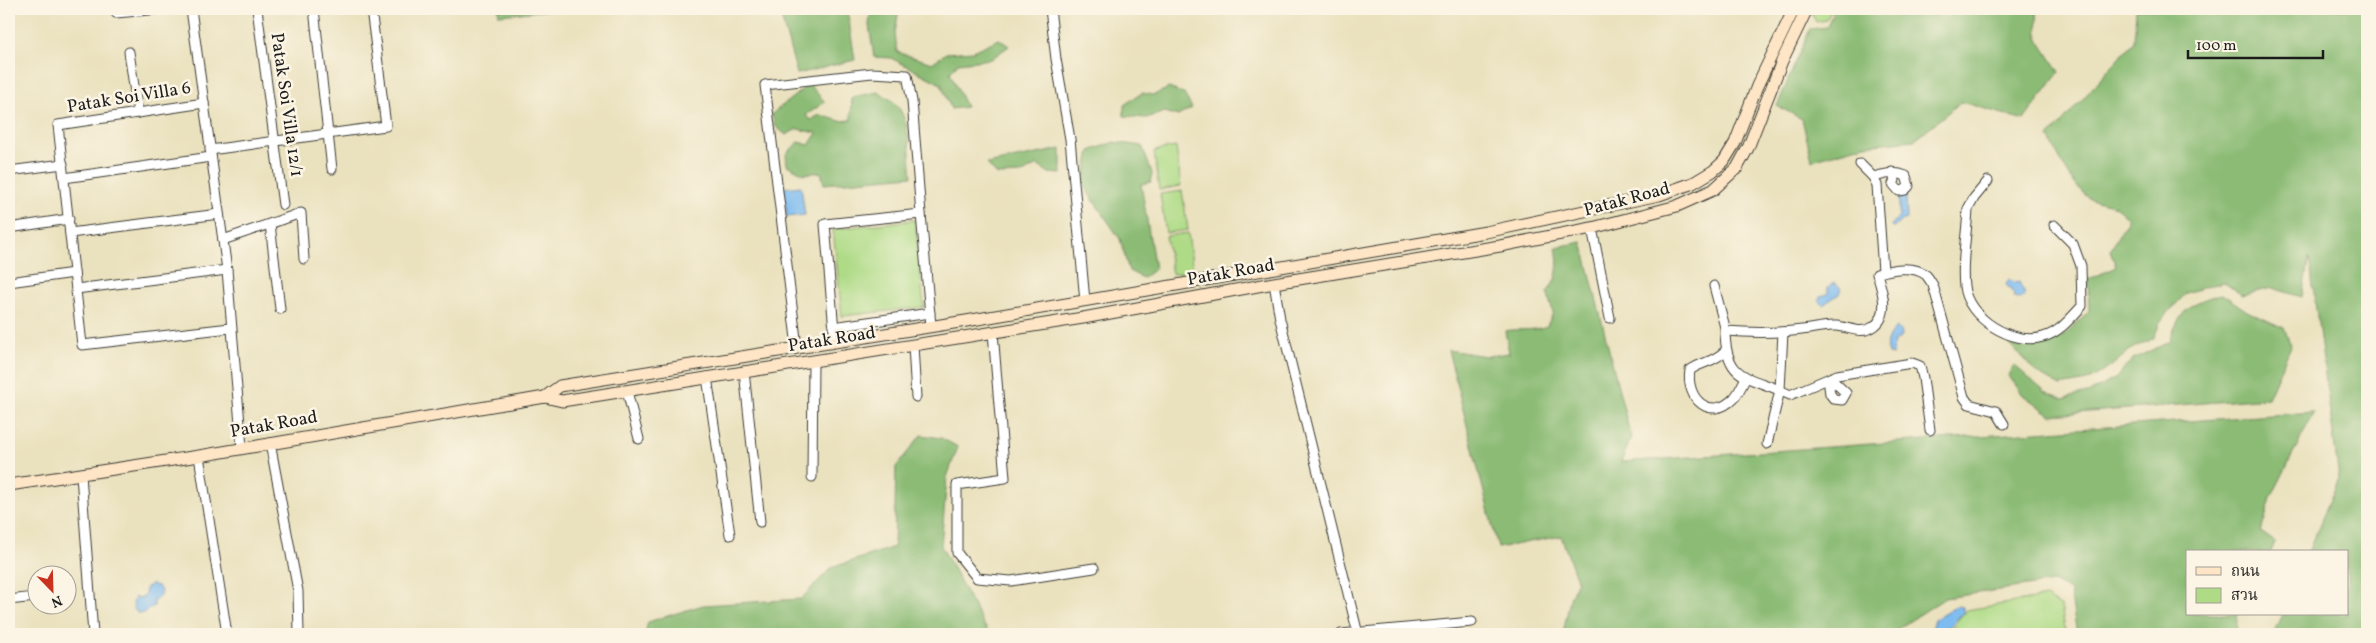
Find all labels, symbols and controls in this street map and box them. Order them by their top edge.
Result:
scale bar [2188,28,2324,60]
street label: Patak Soi Villa 12/1 [263,31,309,179]
text: 100 m [2196,36,2236,57]
street label: Patak Soi Villa 6 [65,76,193,120]
street label: Patak Road [1581,176,1673,224]
street label: Patak Road [1185,253,1277,293]
street label: Patak Road [786,321,878,359]
street label: Patak Road [228,405,320,445]
legend [2186,550,2348,616]
text: ถนน [2231,562,2260,583]
north arrow [28,566,78,616]
text: สวน [2231,586,2258,607]
text: N [48,590,65,611]

